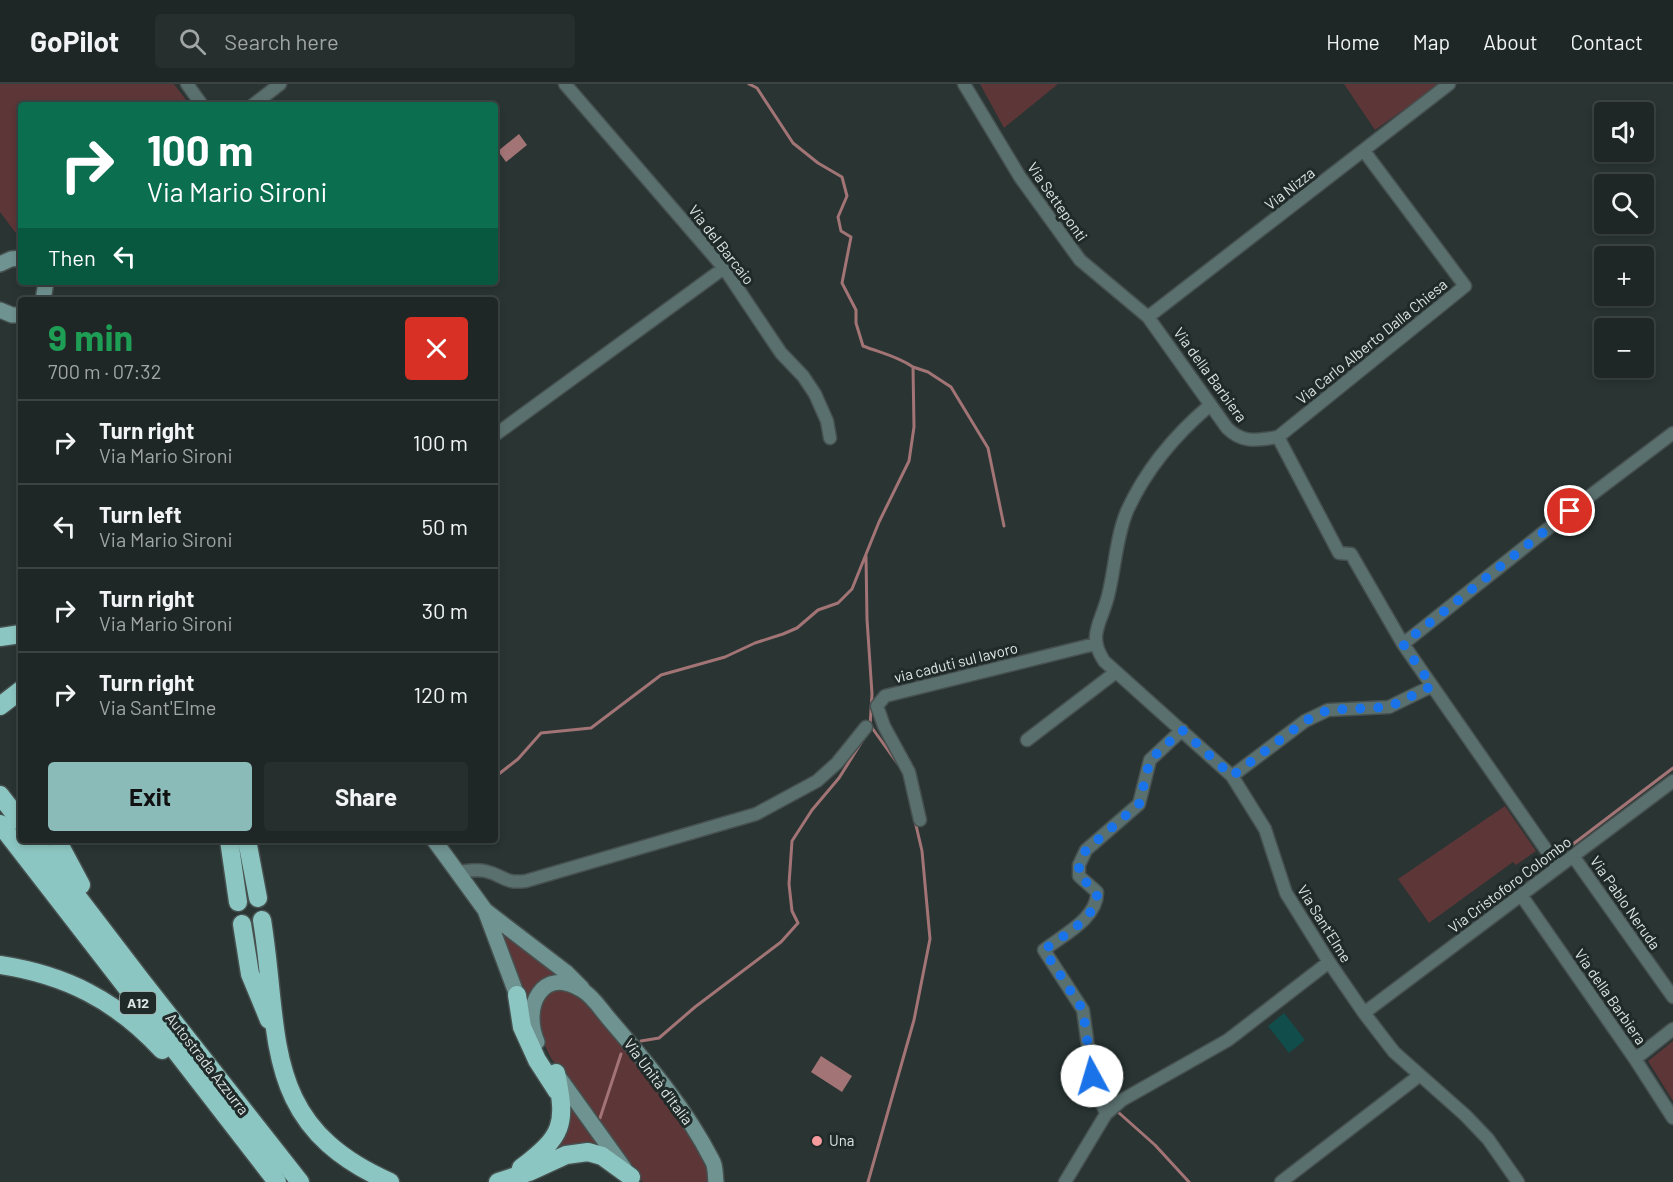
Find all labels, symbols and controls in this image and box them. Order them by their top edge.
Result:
search box [155,14,575,68]
text: GoPilot [30,24,119,58]
icon: search [176,25,209,58]
text: Search here [224,28,339,54]
text: Home [1326,29,1380,54]
text: Map [1413,29,1450,54]
text: About [1483,29,1538,54]
text: Contact [1571,29,1643,54]
map controls [1594,102,1654,378]
button: sound [1594,102,1654,162]
text: 100 m [147,124,253,174]
icon: right [48,126,126,204]
street label: Via Setteponti [1024,158,1092,244]
street label: Via Nizza [1261,163,1318,213]
button: search [1594,174,1654,234]
text: Via Mario Sironi [147,175,327,207]
street label: Via del Barcaio [685,201,758,288]
icon: left [108,240,141,273]
text: Then [48,244,96,270]
button: + [1594,246,1654,306]
street label: Via Carlo Alberto Dalla Chiesa [1292,275,1450,408]
text: 9 min [48,315,133,358]
button: close [405,317,468,380]
button: − [1594,318,1654,378]
street label: Via della Barbiera [1170,324,1251,425]
text: 700 m · 07:32 [48,359,161,383]
text: Turn right [99,417,194,443]
icon: right [48,426,81,459]
text: 100 m [413,429,468,455]
text: Via Mario Sironi [99,443,233,467]
pin [1544,485,1595,536]
icon: arrive [1553,494,1586,527]
text: Turn left [99,501,182,527]
icon: left [48,510,81,543]
text: 50 m [422,513,468,539]
text: Via Mario Sironi [99,527,233,551]
text: Turn right [99,585,194,611]
icon: right [48,594,81,627]
text: 30 m [422,597,468,623]
text: Via Mario Sironi [99,611,233,635]
street label: via caduti sul lavoro [892,638,1020,686]
text: Turn right [99,669,194,695]
icon: right [48,678,81,711]
text: 120 m [413,681,468,707]
text: Via Sant'Elme [99,695,216,719]
button: Exit [48,762,252,831]
button: Share [264,762,468,831]
street label: Via Cristoforo Colombo [1444,832,1574,936]
street label: Via Pablo Neruda [1587,852,1665,953]
street label: Via Sant'Elme [1294,881,1356,966]
street label: Via della Barbiera [1571,945,1650,1048]
road number: A12 [120,992,156,1014]
street label: Autostrada Azzurra [162,1009,253,1118]
street label: Via Unità d'Italia [621,1035,697,1128]
position arrow [1060,1044,1124,1108]
place label: Una [829,1131,854,1149]
marker: Una [810,1134,824,1148]

